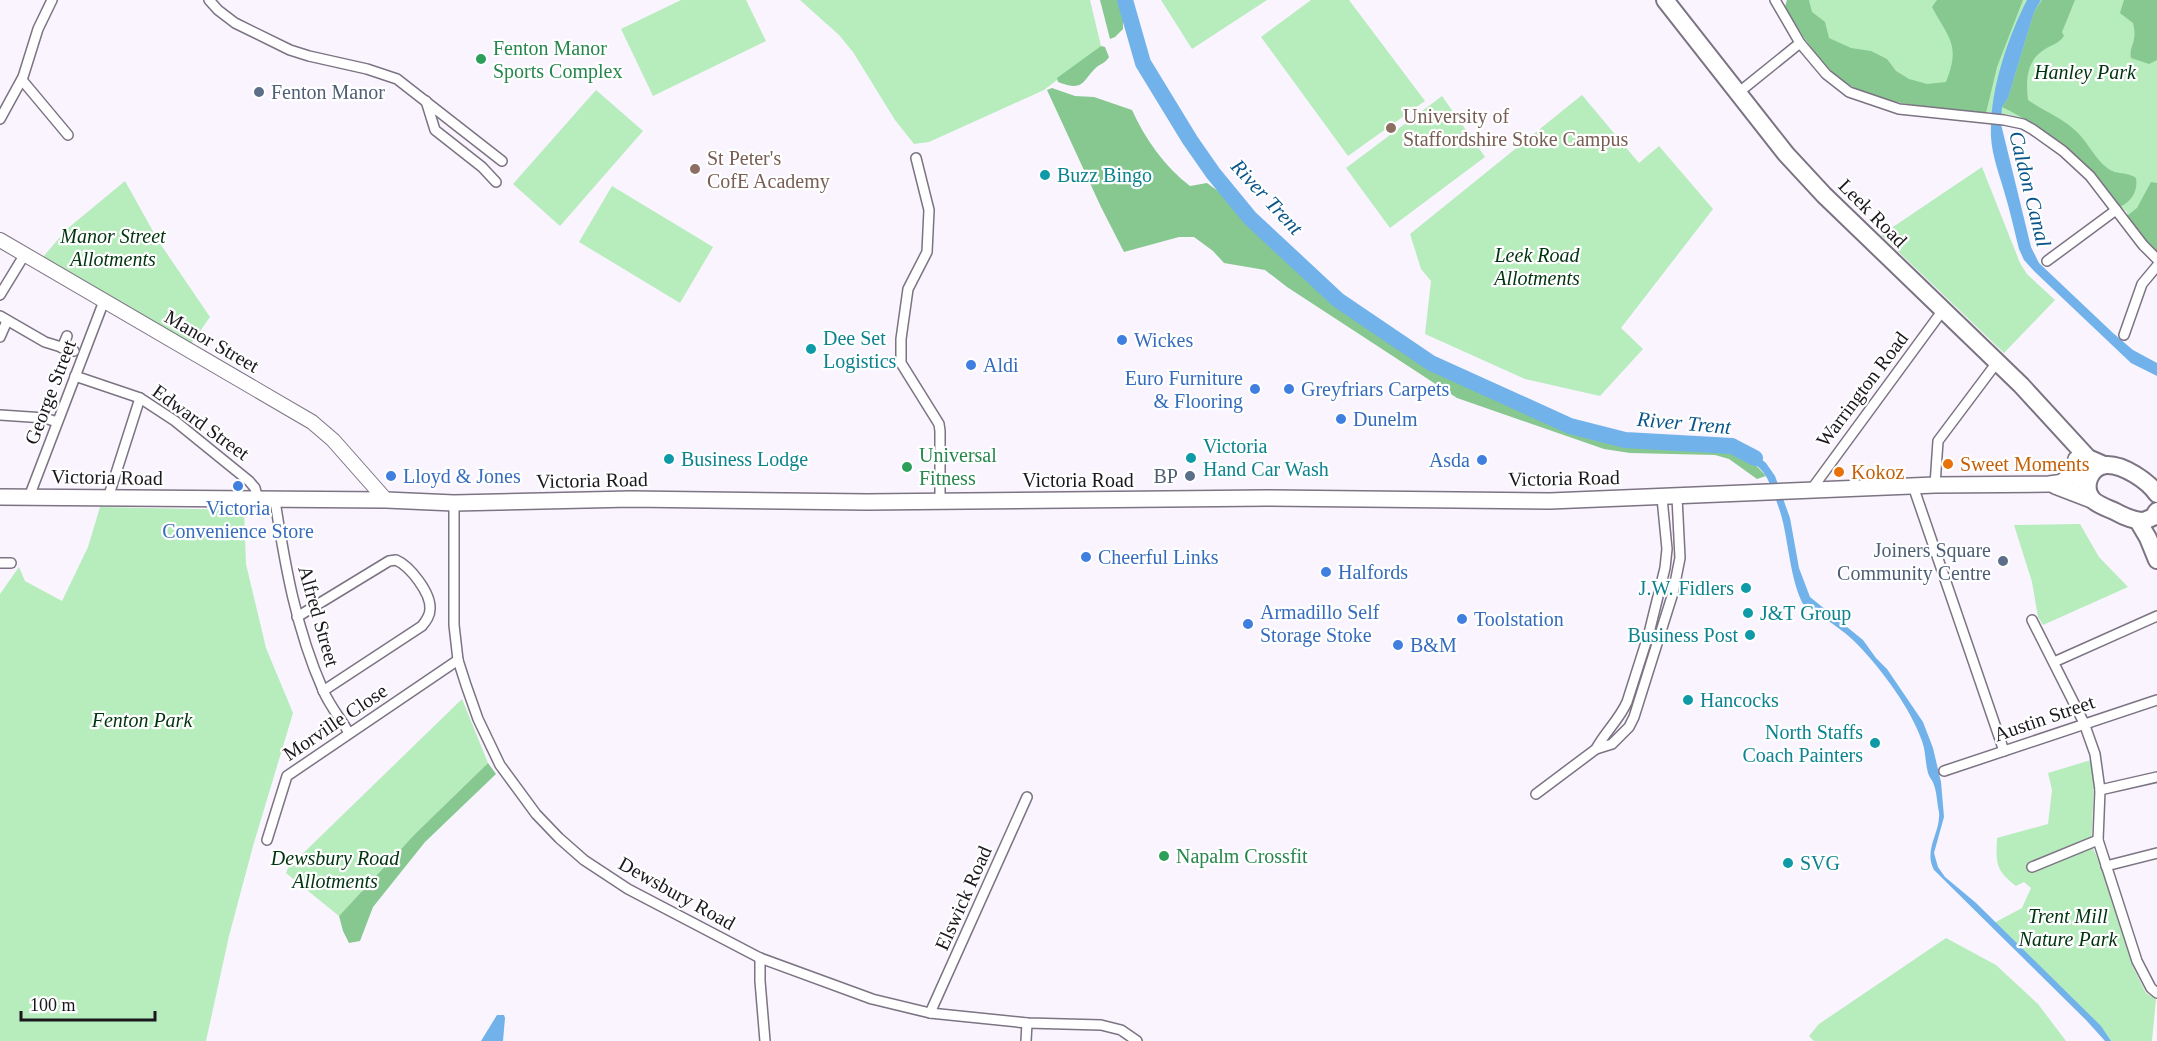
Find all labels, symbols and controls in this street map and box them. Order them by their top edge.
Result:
place label: Fenton Manor Sports Complex [493,37,622,83]
marker: Fenton Manor Sports Complex [474,52,488,66]
park label: Hanley Park [2033,61,2137,84]
place label: Fenton Manor [271,81,385,103]
marker: Fenton Manor [252,85,266,99]
place label: University of Staffordshire Stoke Campus [1403,105,1628,151]
marker: University of Staffordshire Stoke Campus [1384,121,1398,135]
water label: Caldon Canal [2004,129,2056,250]
place label: St Peter's CofE Academy [707,147,830,193]
water label: River Trent [1225,154,1309,241]
marker: St Peter's CofE Academy [688,162,702,176]
place label: Buzz Bingo [1057,164,1152,187]
marker: Buzz Bingo [1038,168,1052,182]
street label: Leek Road [1834,174,1912,252]
park label: Manor Street Allotments [59,225,166,270]
park label: Leek Road Allotments [1492,244,1580,289]
street label: Manor Street [161,305,263,377]
place label: Dee Set Logistics [823,327,897,373]
street label: Warrington Road [1812,327,1913,451]
place label: Wickes [1134,329,1193,351]
marker: Wickes [1115,333,1129,347]
street label: George Street [20,336,81,448]
marker: Dee Set Logistics [804,342,818,356]
place label: Aldi [983,354,1019,376]
marker: Aldi [964,358,978,372]
place label: Euro Furniture & Flooring [1125,367,1243,413]
place label: Greyfriars Carpets [1301,378,1449,401]
street label: Edward Street [148,380,254,465]
marker: Euro Furniture & Flooring [1248,382,1262,396]
marker: Greyfriars Carpets [1282,382,1296,396]
water label: River Trent [1635,407,1733,439]
place label: Dunelm [1353,408,1418,430]
marker: Dunelm [1334,412,1348,426]
place label: Victoria Hand Car Wash [1203,435,1329,480]
place label: Universal Fitness [919,444,997,489]
place label: Business Lodge [681,448,808,471]
place label: Asda [1429,449,1470,471]
marker: Victoria Hand Car Wash [1184,451,1198,465]
marker: Business Lodge [662,452,676,466]
marker: Asda [1475,453,1489,467]
place label: Sweet Moments [1960,453,2090,475]
marker: Sweet Moments [1941,457,1955,471]
marker: Universal Fitness [900,460,914,474]
place label: Kokoz [1851,461,1904,483]
street label: Victoria Road [51,465,163,489]
place label: Lloyd & Jones [403,465,521,488]
place label: BP [1154,465,1178,487]
marker: Kokoz [1832,465,1846,479]
street label: Victoria Road [1508,466,1620,490]
street label: Victoria Road [536,468,648,492]
marker: Lloyd & Jones [384,469,398,483]
street label: Victoria Road [1022,469,1134,491]
marker: BP [1183,469,1197,483]
marker: Victoria Convenience Store [231,479,245,493]
place label: Victoria Convenience Store [162,497,314,542]
place label: Joiners Square Community Centre [1837,539,1991,585]
place label: Cheerful Links [1098,546,1219,568]
marker: Cheerful Links [1079,550,1093,564]
marker: Joiners Square Community Centre [1996,554,2010,568]
place label: Halfords [1338,561,1408,583]
street label: Alfred Street [294,563,344,669]
marker: Halfords [1319,565,1333,579]
place label: J.W. Fidlers [1639,577,1734,599]
marker: J.W. Fidlers [1739,581,1753,595]
place label: Armadillo Self Storage Stoke [1260,601,1380,647]
place label: J&T Group [1760,602,1851,625]
marker: J&T Group [1741,606,1755,620]
place label: Toolstation [1474,608,1564,630]
marker: Toolstation [1455,612,1469,626]
marker: Armadillo Self Storage Stoke [1241,617,1255,631]
place label: Business Post [1627,624,1738,646]
marker: Business Post [1743,628,1757,642]
place label: B&M [1410,634,1457,656]
marker: B&M [1391,638,1405,652]
street label: Morville Close [279,679,391,765]
place label: Hancocks [1700,689,1779,711]
street label: Austin Street [1991,690,2098,745]
marker: Hancocks [1681,693,1695,707]
park label: Fenton Park [91,709,193,731]
place label: North Staffs Coach Painters [1742,721,1863,766]
marker: North Staffs Coach Painters [1868,736,1882,750]
street label: Elswick Road [930,843,996,953]
place label: Napalm Crossfit [1176,845,1308,868]
park label: Dewsbury Road Allotments [270,847,400,892]
marker: Napalm Crossfit [1157,849,1171,863]
street label: Dewsbury Road [615,852,739,935]
place label: SVG [1800,852,1840,874]
marker: SVG [1781,856,1795,870]
park label: Trent Mill Nature Park [2018,905,2118,950]
scale bar [21,984,154,1022]
text: 100 m [30,995,76,1015]

